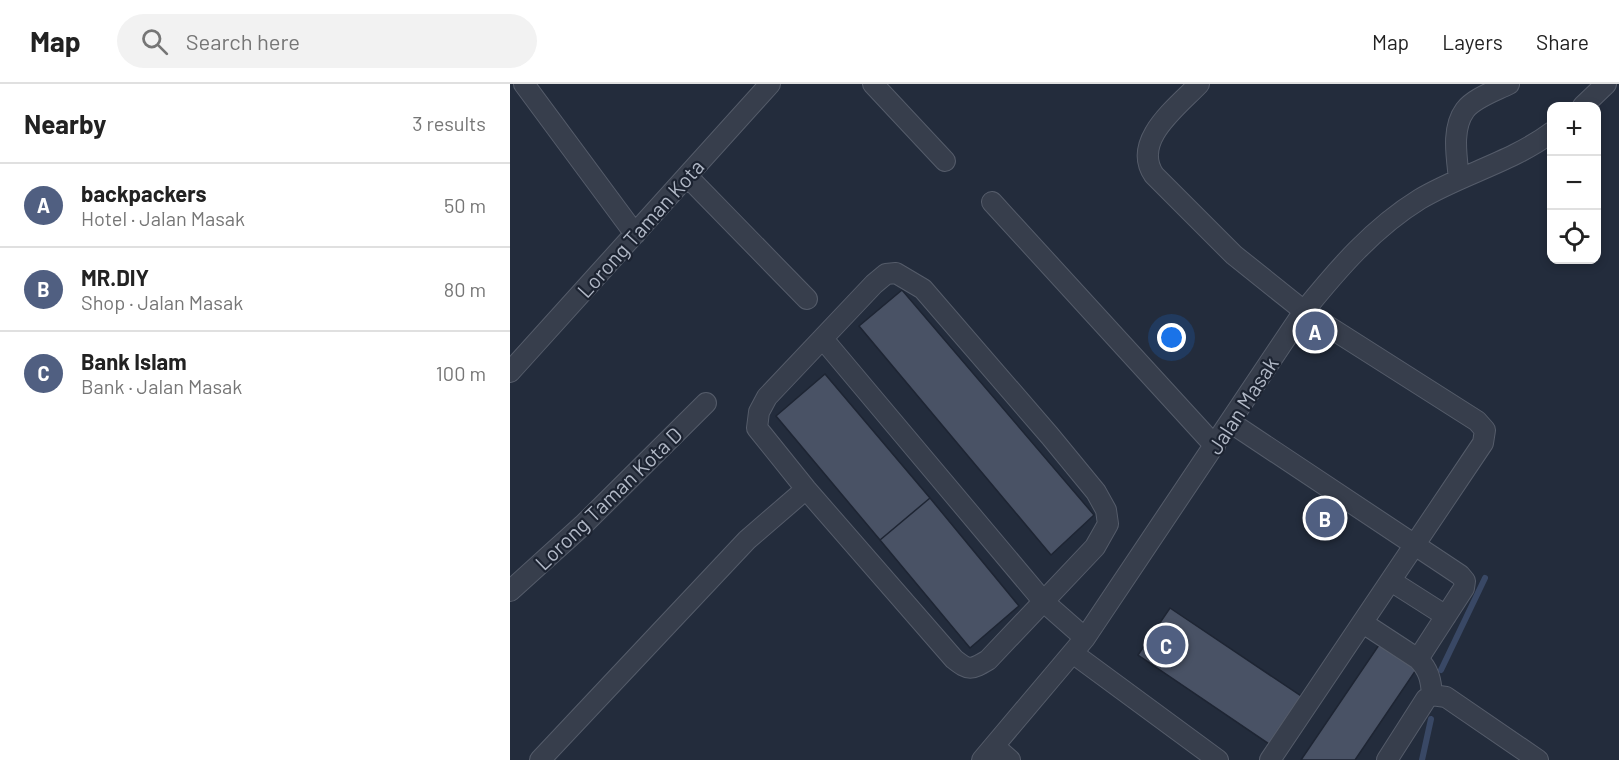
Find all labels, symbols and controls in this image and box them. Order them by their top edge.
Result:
search box [117,14,537,68]
text: Map [30,24,81,58]
icon: search [138,25,171,58]
text: Search here [186,28,300,54]
text: Map [1372,29,1409,54]
text: Layers [1442,29,1503,54]
text: Share [1536,29,1589,54]
map controls [1547,102,1601,264]
button: + [1547,102,1601,156]
text: Nearby [24,108,106,139]
text: 3 results [412,111,486,135]
street label: Lorong Taman Kota [571,154,709,302]
button: − [1547,156,1601,210]
text: backpackers [81,180,207,206]
text: A [37,193,50,217]
text: 50 m [444,193,486,217]
text: Hotel · Jalan Masak [81,206,245,230]
button: locate [1547,210,1601,264]
text: MR.DIY [81,264,149,290]
text: B [37,277,50,301]
text: 80 m [444,277,486,301]
text: Shop · Jalan Masak [81,290,243,314]
pin: A [1296,308,1334,354]
your location [1157,323,1186,352]
text: Bank Islam [81,348,187,374]
street label: Jalan Masak [1201,352,1283,458]
text: C [37,361,50,385]
text: 100 m [436,361,486,385]
text: Bank · Jalan Masak [81,374,242,398]
street label: Lorong Taman Kota D [529,421,687,575]
pin: B [1306,496,1344,540]
pin: C [1146,622,1186,668]

